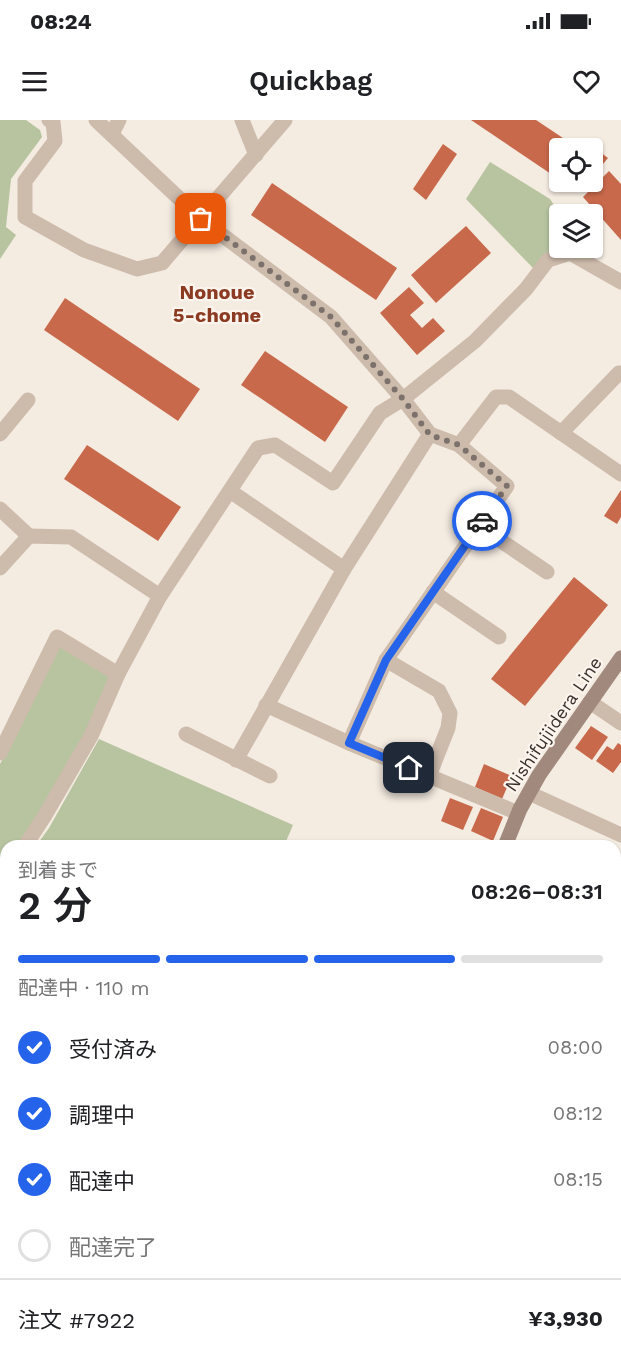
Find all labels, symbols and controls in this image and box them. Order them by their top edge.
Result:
text: 08:24 [30,9,92,34]
icon: menu [18,65,51,98]
text: Quickbag [249,65,372,97]
icon: heart [570,65,603,98]
map controls [549,138,603,258]
button: locate [549,138,603,192]
pin [175,193,226,244]
icon: bag [184,202,217,235]
button: layers [549,204,603,258]
district label: Nonoue 5-chome [173,280,261,327]
courier [452,491,512,551]
icon: car [466,505,499,538]
street label: Nishifujiidera Line [500,653,606,795]
pin [383,742,434,793]
icon: home [392,751,425,784]
text: 到着まで [18,858,98,882]
text: 08:26–08:31 [471,879,603,904]
text: 2 分 [18,883,92,928]
text: 配達中 · 110 m [18,976,150,1000]
icon: check [18,1031,51,1064]
text: 08:00 [547,1035,603,1059]
text: 受付済み [69,1037,157,1062]
icon: check [18,1097,51,1130]
text: 08:12 [553,1101,603,1125]
text: 調理中 [69,1103,135,1128]
icon: check [18,1163,51,1196]
text: 08:15 [553,1167,603,1191]
text: 配達中 [69,1169,135,1194]
text: 配達完了 [69,1235,157,1260]
text: ¥3,930 [528,1306,603,1331]
text: 注文 #7922 [18,1308,135,1333]

